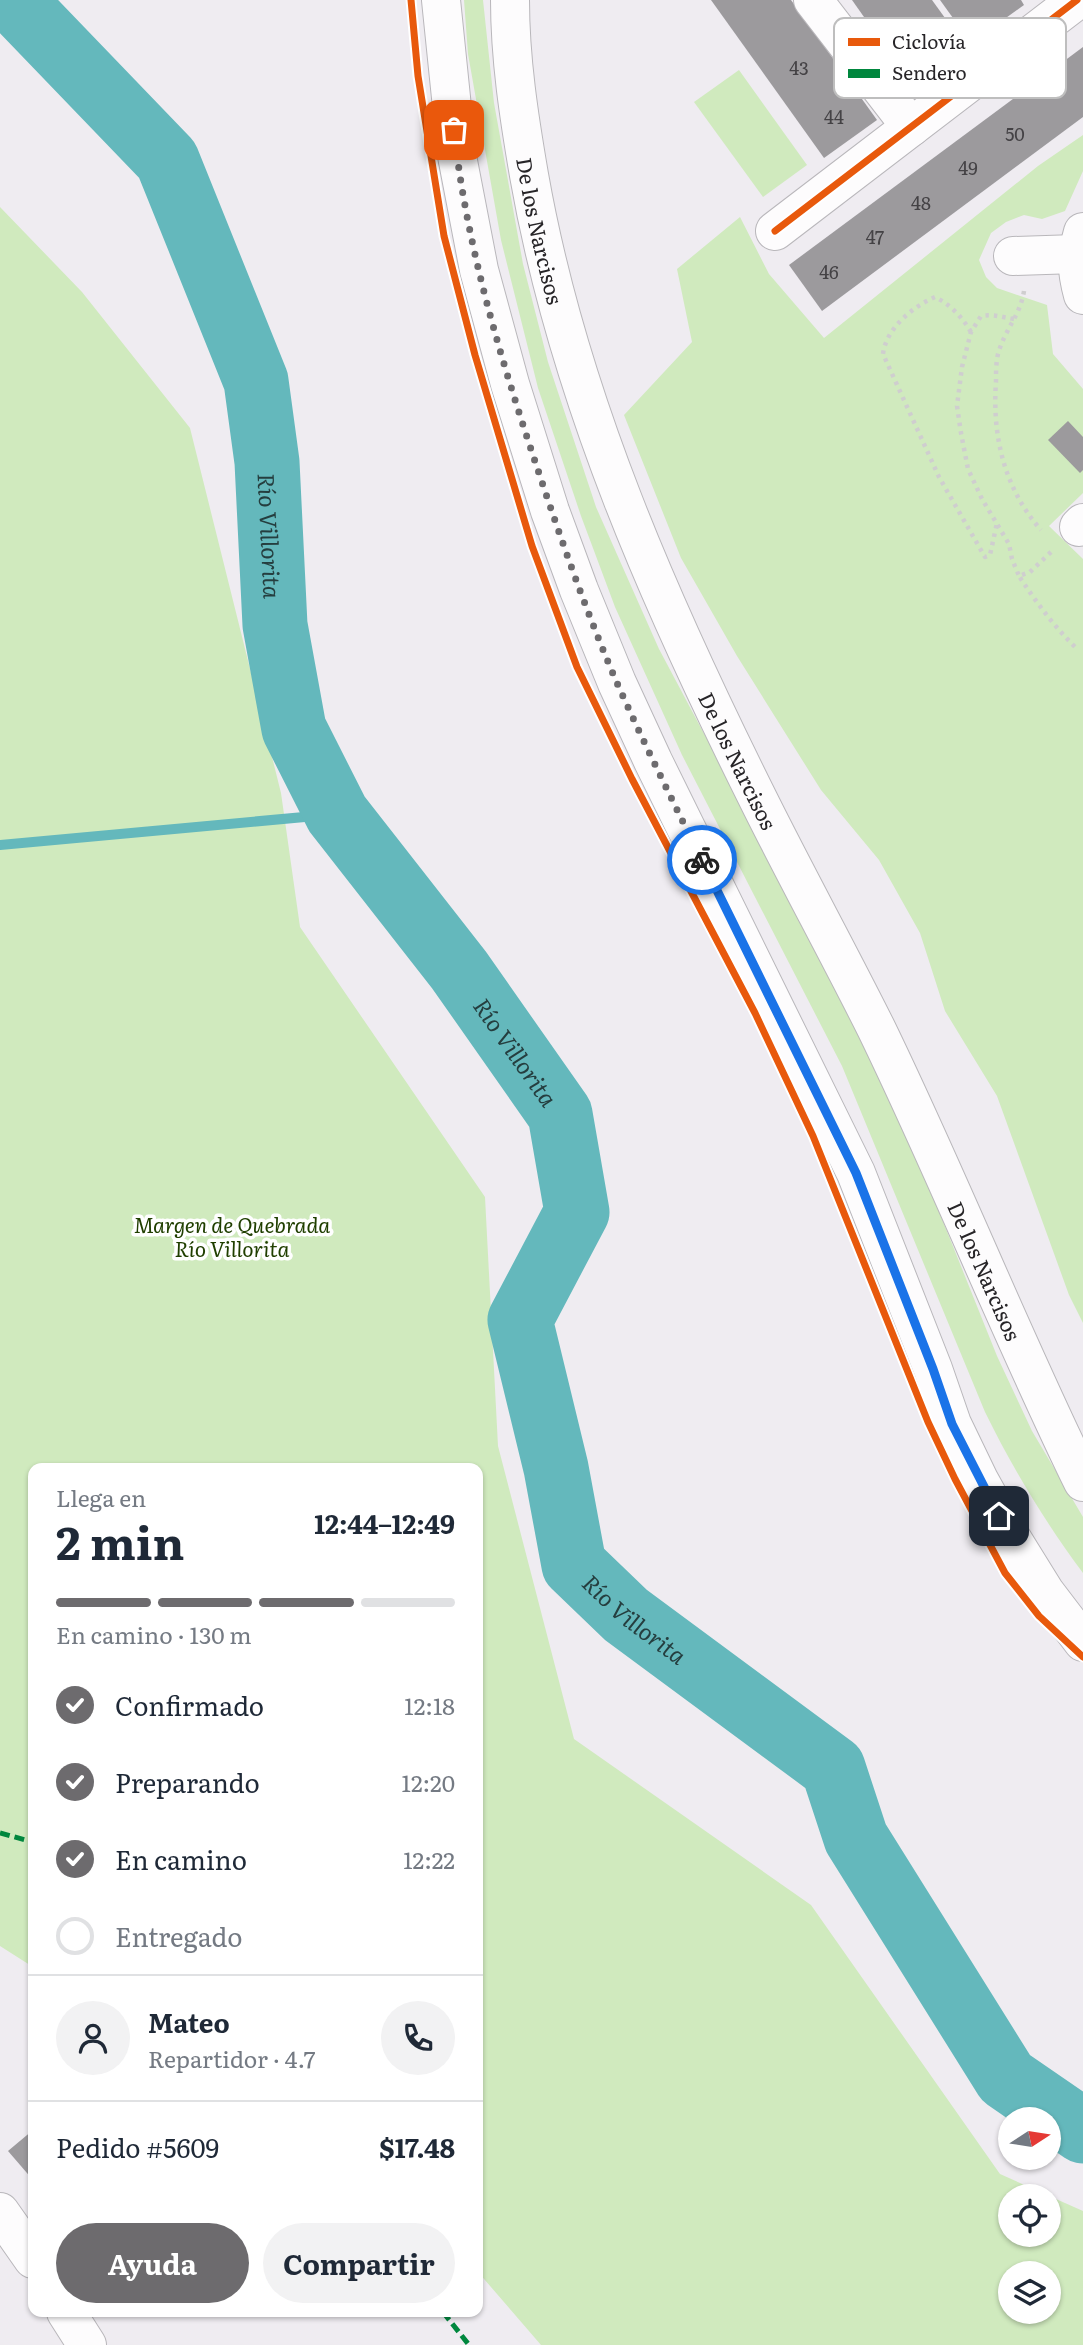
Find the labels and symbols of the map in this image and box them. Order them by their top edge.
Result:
legend [834,18,1066,98]
text: Ciclovía [892,27,967,55]
house number: 43 [789,54,809,81]
text: Sendero [892,58,967,86]
pin [424,100,484,160]
house number: 44 [824,103,844,130]
house number: 50 [1005,120,1025,147]
house number: 49 [958,154,978,181]
street label: De los Narcisos [511,155,573,307]
house number: 48 [911,189,931,216]
house number: 47 [866,223,884,250]
house number: 46 [819,258,839,285]
water label: Río Villorita [251,472,291,600]
street label: De los Narcisos [692,686,786,834]
courier [667,825,737,895]
water label: Río Villorita [466,990,566,1113]
street label: De los Narcisos [942,1196,1030,1345]
park label: Margen de Quebrada Río Villorita [134,1208,330,1263]
pin [969,1486,1029,1546]
water label: Río Villorita [575,1565,694,1671]
north arrow [998,2107,1060,2170]

